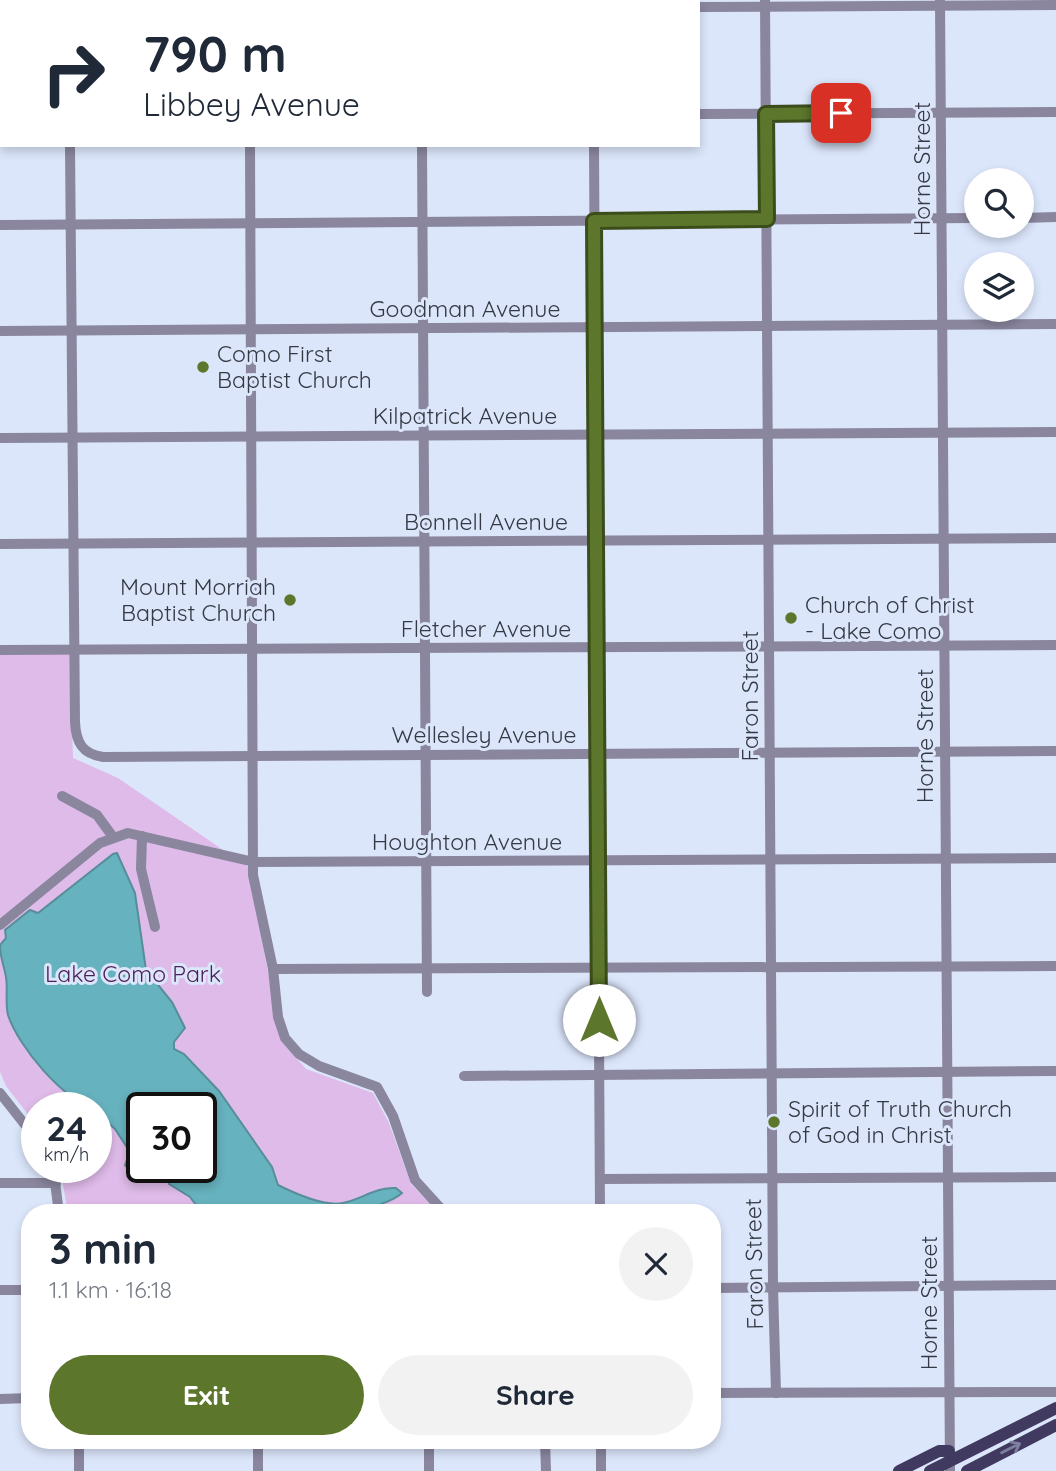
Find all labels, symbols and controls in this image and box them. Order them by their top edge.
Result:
text: 790 m [143,23,287,84]
icon: right [28,28,119,119]
pin [811,83,871,143]
text: Libbey Avenue [143,84,360,124]
icon: arrive [822,94,860,132]
street label: Horne Street [907,101,936,236]
map controls [964,168,1034,322]
button: search [964,168,1034,238]
button: layers [964,252,1034,322]
street label: Goodman Avenue [370,294,560,323]
place label: Como First Baptist Church [217,339,372,394]
marker: Como First Baptist Church [195,359,211,375]
street label: Kilpatrick Avenue [373,401,557,430]
street label: Bonnell Avenue [404,507,568,536]
place label: Mount Morriah Baptist Church [120,572,276,627]
place label: Church of Christ - Lake Como [805,590,975,645]
marker: Mount Morriah Baptist Church [282,592,298,608]
marker: Church of Christ - Lake Como [783,610,799,626]
street label: Fletcher Avenue [401,614,571,643]
street label: Faron Street [735,630,764,762]
street label: Horne Street [910,668,939,803]
street label: Wellesley Avenue [392,720,576,749]
street label: Houghton Avenue [372,827,562,856]
park label: Lake Como Park [45,959,221,988]
position arrow [562,983,636,1057]
speed limit sign: 30 [126,1092,217,1183]
place label: Spirit of Truth Church of God in Christ [788,1094,1012,1149]
text: 24 [46,1106,87,1150]
marker: Spirit of Truth Church of God in Christ [766,1114,782,1130]
text: km/h [44,1143,89,1166]
street label: Faron Street [738,1198,769,1330]
text: 3 min [49,1222,157,1275]
button: close [619,1227,693,1301]
street label: Horne Street [914,1235,943,1370]
text: 1.1 km · 16:18 [49,1275,172,1304]
button: Exit [49,1355,364,1435]
button: Share [378,1355,693,1435]
one-way arrow [1000,1441,1021,1455]

